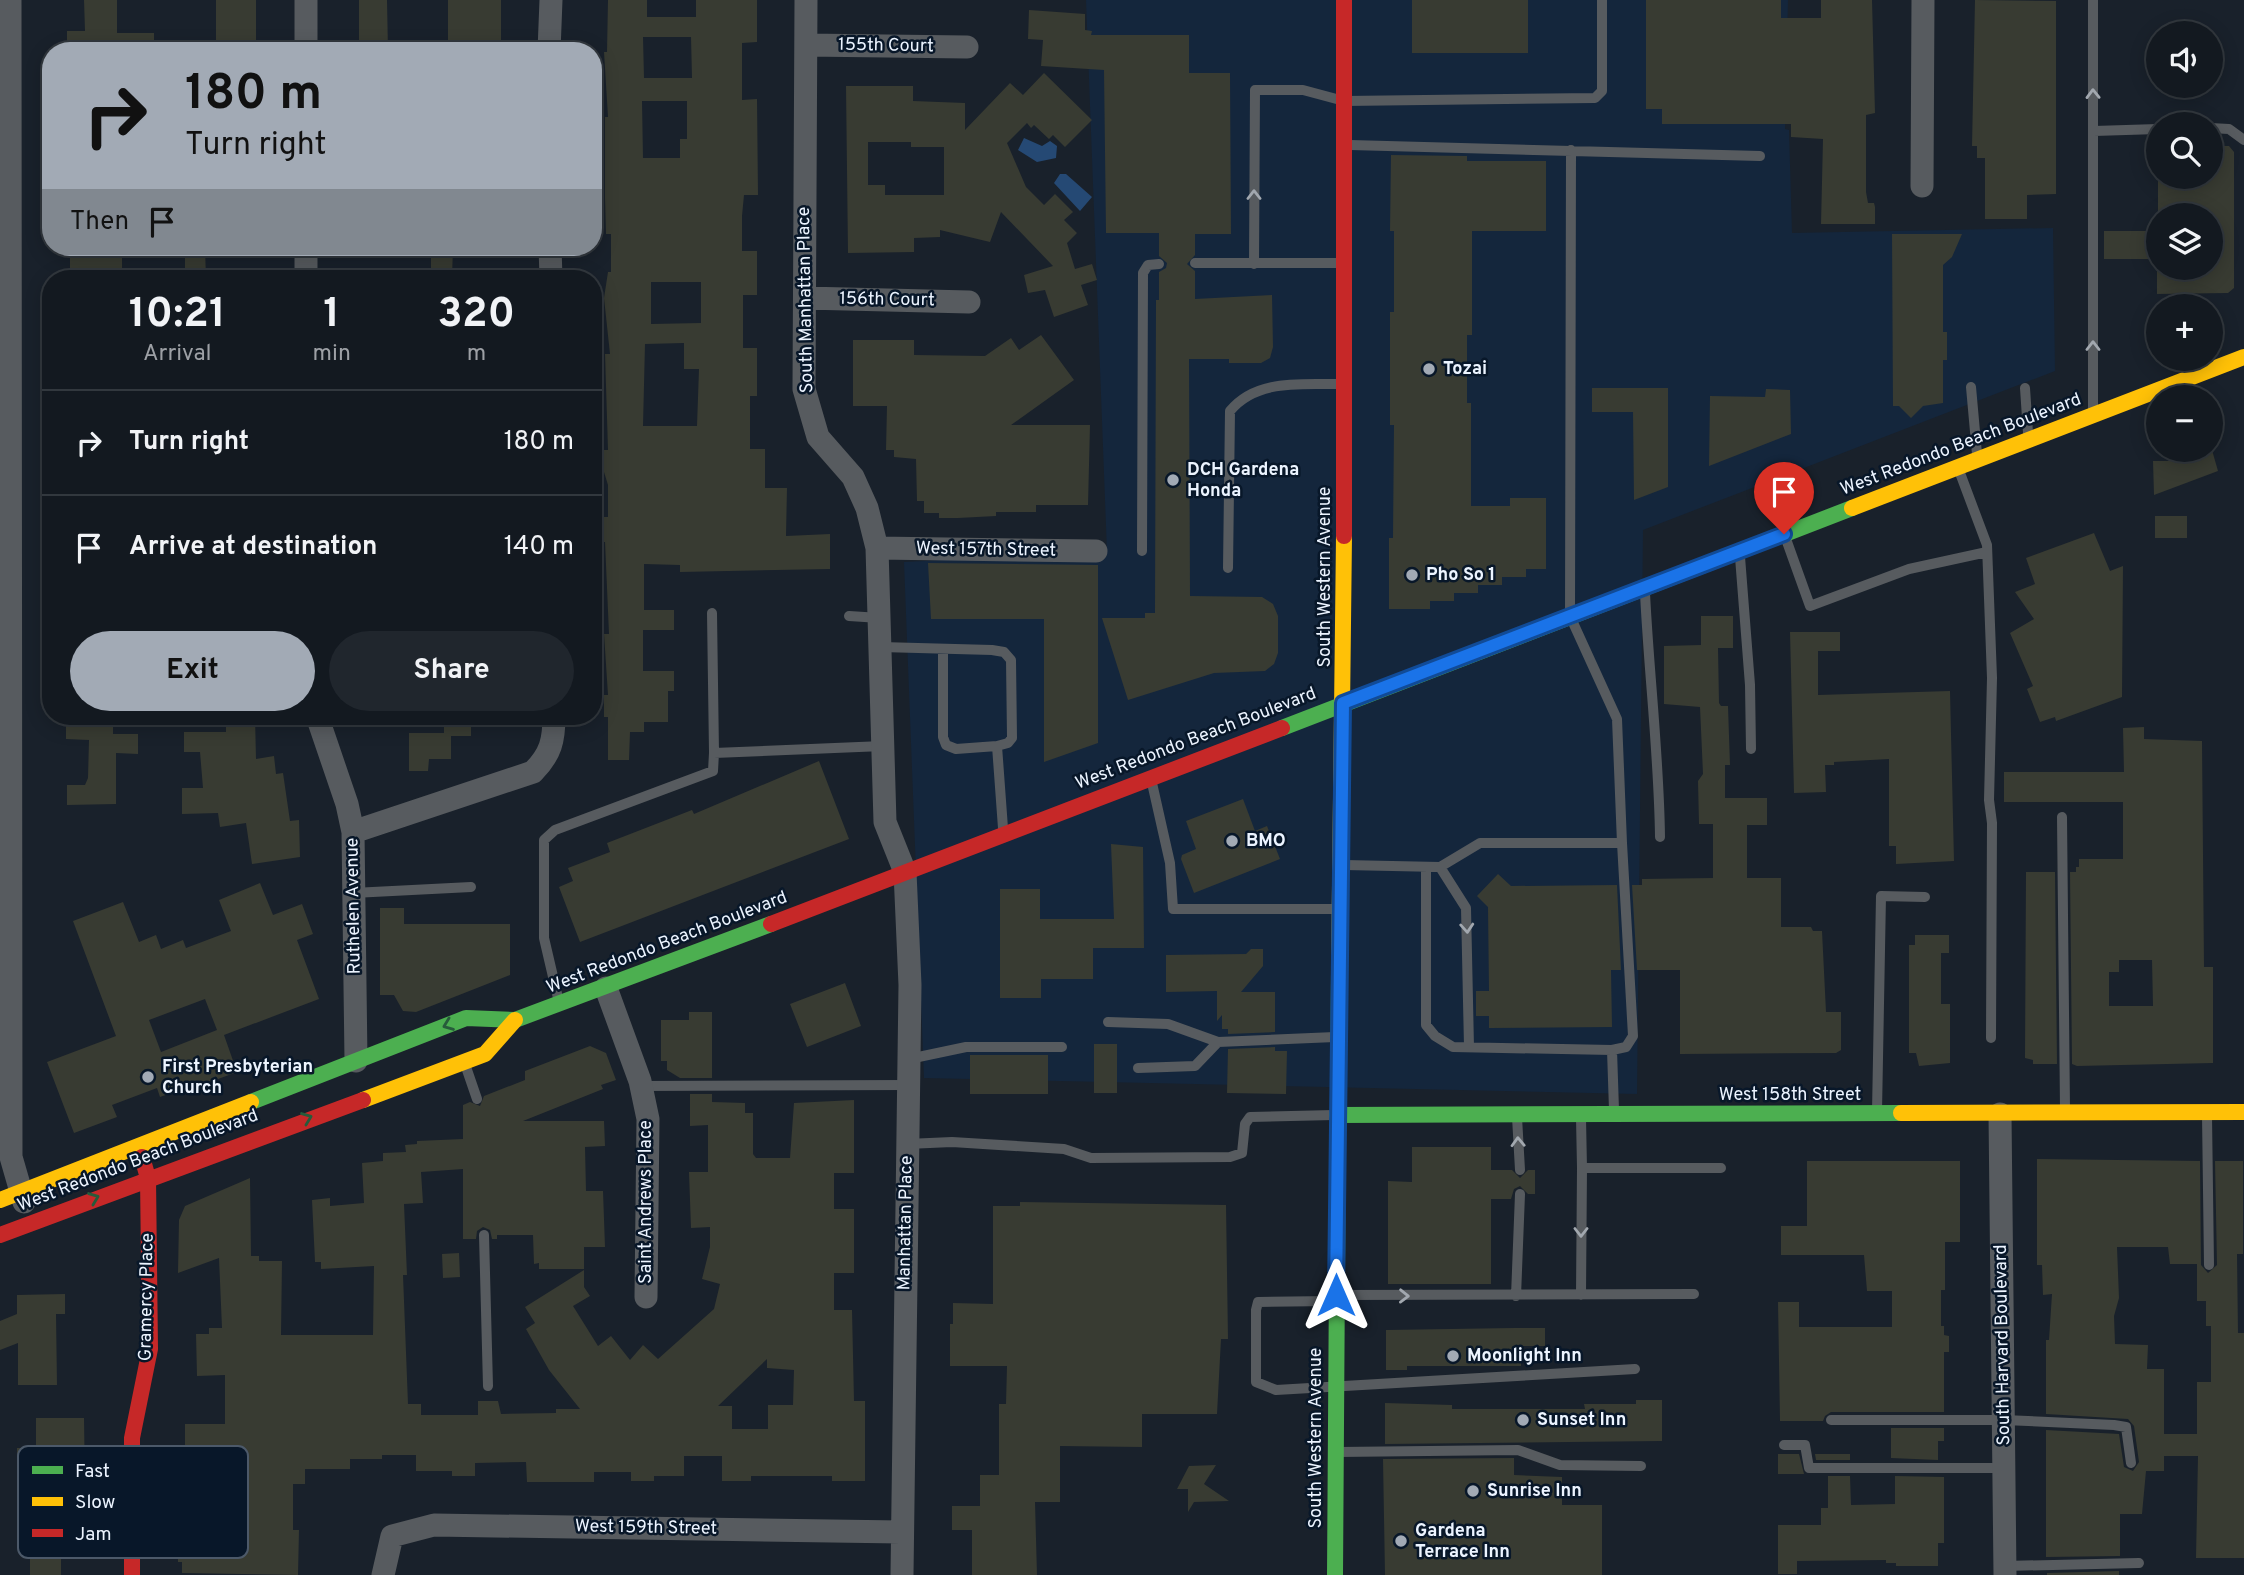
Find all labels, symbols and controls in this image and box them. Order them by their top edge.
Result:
map controls [2146,21,2223,462]
button: sound [2146,21,2223,98]
street label: 155th Court [838,34,934,58]
text: 180 m [185,65,322,127]
icon: right [70,70,161,161]
one-way arrow [2085,89,2101,99]
button: search [2146,112,2223,189]
text: Turn right [185,126,327,166]
one-way arrow [1246,190,1262,200]
icon: arrive [143,203,181,241]
button: layers [2146,203,2223,280]
text: Then [70,206,129,239]
street label: South Manhattan Place [793,207,819,393]
street label: 156th Court [839,288,935,312]
text: 10:21 [129,289,226,342]
text: 1 [323,289,340,342]
text: 320 [438,289,515,342]
button: + [2146,294,2223,371]
text: Arrival [143,340,212,369]
text: min [313,340,351,369]
text: m [467,340,486,369]
one-way arrow [2085,341,2101,351]
place label: Tozai [1443,358,1487,381]
marker: Tozai [1421,361,1437,377]
button: − [2146,385,2223,462]
street label: West Redondo Beach Boulevard [1837,388,2085,502]
icon: right [70,424,108,462]
text: Turn right [129,426,249,459]
text: 180 m [504,426,574,459]
place label: DCH Gardena Honda [1187,459,1299,503]
pin [1754,462,1814,534]
marker: DCH Gardena Honda [1165,472,1181,488]
icon: arrive [1765,473,1803,511]
street label: South Western Avenue [1314,487,1337,667]
icon: arrive [70,529,108,567]
text: Arrive at destination [129,531,377,564]
text: 140 m [504,531,574,564]
street label: West 157th Street [916,537,1056,563]
place label: Pho So 1 [1426,564,1496,587]
marker: Pho So 1 [1404,567,1420,583]
button: Exit [70,631,315,711]
button: Share [329,631,574,711]
street label: West Redondo Beach Boulevard [1072,682,1320,796]
place label: BMO [1246,830,1286,853]
marker: BMO [1224,833,1240,849]
street label: Ruthelen Avenue [341,837,367,975]
street label: West Redondo Beach Boulevard [543,886,791,1000]
one-way arrow [1460,923,1475,934]
one-way arrow [443,1016,455,1030]
place label: First Presbyterian Church [162,1056,313,1100]
marker: First Presbyterian Church [140,1069,156,1085]
street label: West 158th Street [1719,1084,1861,1107]
street label: West Redondo Beach Boulevard [14,1104,262,1218]
one-way arrow [300,1112,312,1126]
street label: Saint Andrews Place [635,1120,658,1284]
one-way arrow [1511,1137,1526,1148]
street label: Manhattan Place [893,1155,919,1291]
one-way arrow [87,1193,99,1207]
one-way arrow [1573,1227,1589,1237]
street label: Gramercy Place [134,1233,160,1361]
street label: South Harvard Boulevard [1990,1244,2016,1446]
position arrow [1299,1258,1373,1332]
one-way arrow [1399,1288,1410,1304]
place label: Moonlight Inn [1467,1345,1582,1368]
street label: South Western Avenue [1305,1348,1328,1528]
marker: Moonlight Inn [1445,1348,1461,1364]
place label: Sunset Inn [1537,1409,1626,1432]
marker: Sunset Inn [1515,1412,1531,1428]
legend [18,1446,248,1558]
text: Fast [75,1460,110,1484]
place label: Sunrise Inn [1487,1480,1582,1503]
marker: Sunrise Inn [1465,1483,1481,1499]
text: Slow [75,1491,115,1515]
street label: West 159th Street [575,1515,717,1541]
place label: Gardena Terrace Inn [1415,1520,1510,1564]
text: Jam [75,1523,112,1547]
marker: Gardena Terrace Inn [1393,1533,1409,1549]

